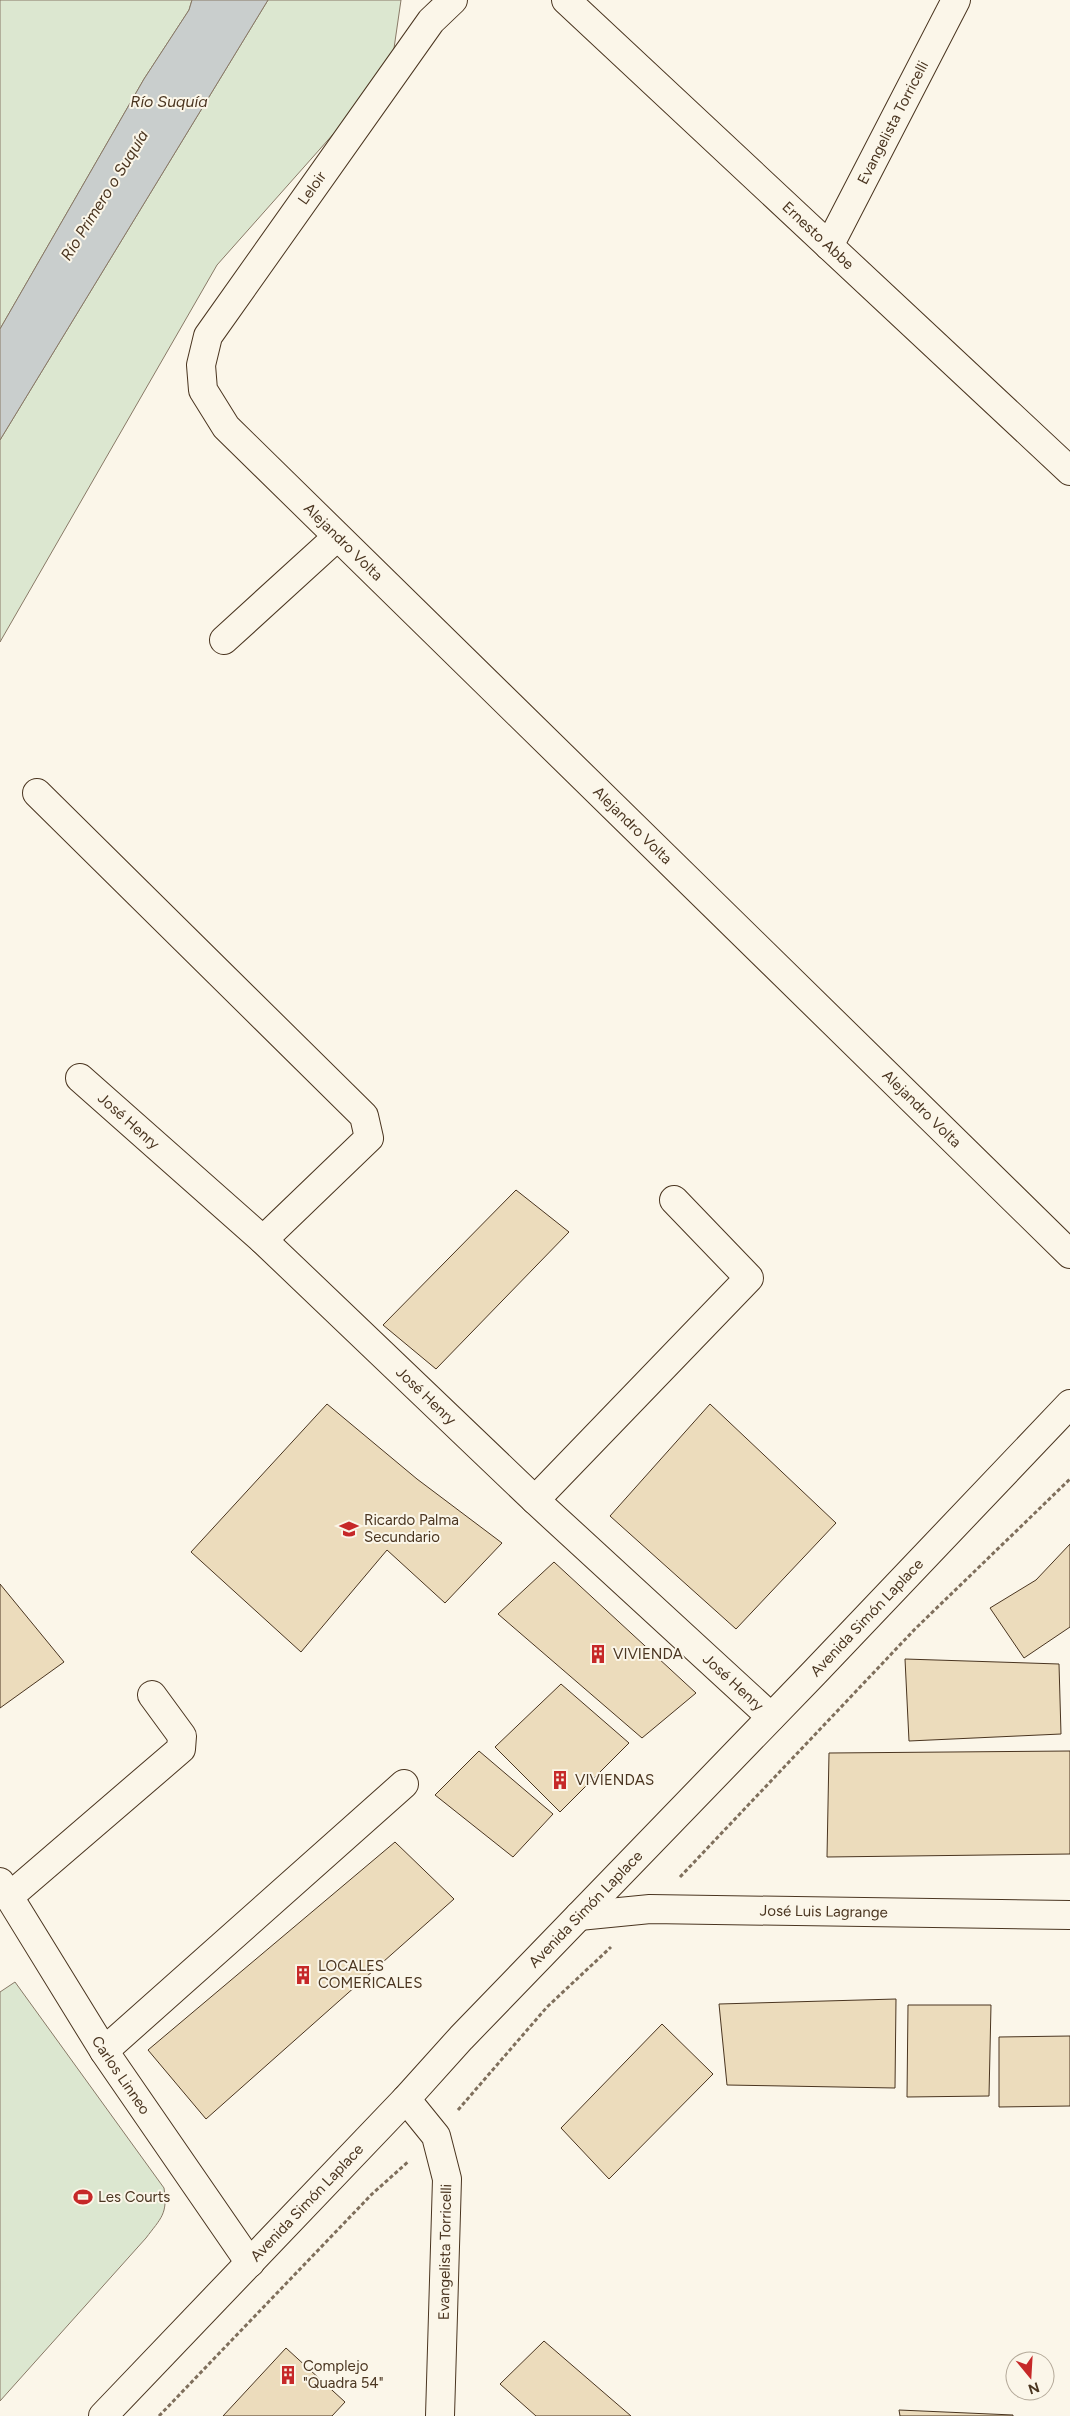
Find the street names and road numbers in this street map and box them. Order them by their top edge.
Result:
street label: Evangelista Torricelli [853,58,932,187]
street label: Leloir [294,168,330,208]
street label: Ernesto Abbe [778,198,858,273]
street label: Alejandro Volta [300,499,386,584]
street label: Alejandro Volta [589,783,676,868]
street label: Alejandro Volta [879,1066,965,1151]
street label: José Henry [94,1089,163,1153]
street label: José Henry [392,1363,460,1429]
street label: Avenida Simón Laplace [807,1555,927,1680]
street label: José Henry [699,1650,767,1715]
street label: Avenida Simón Laplace [525,1847,646,1971]
street label: José Luis Lagrange [759,1902,888,1921]
street label: Carlos Linneo [88,2033,154,2118]
street label: Avenida Simón Laplace [247,2140,367,2265]
street label: Evangelista Torricelli [435,2184,455,2320]

